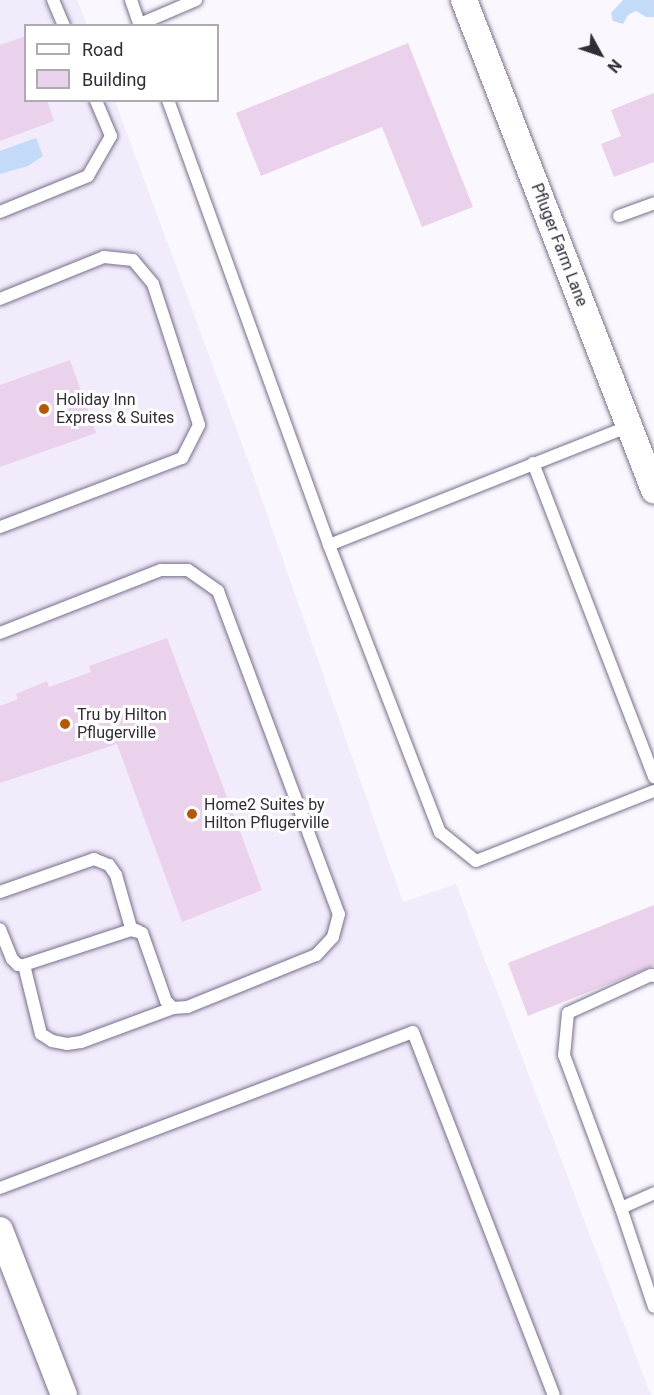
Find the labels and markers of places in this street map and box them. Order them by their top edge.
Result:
place label: Holiday Inn Express & Suites [56,390,174,428]
marker: Holiday Inn Express & Suites [37,402,51,416]
place label: Tru by Hilton Pflugerville [77,705,167,743]
marker: Tru by Hilton Pflugerville [58,717,72,731]
place label: Home2 Suites by Hilton Pflugerville [204,795,329,833]
marker: Home2 Suites by Hilton Pflugerville [185,807,199,821]

